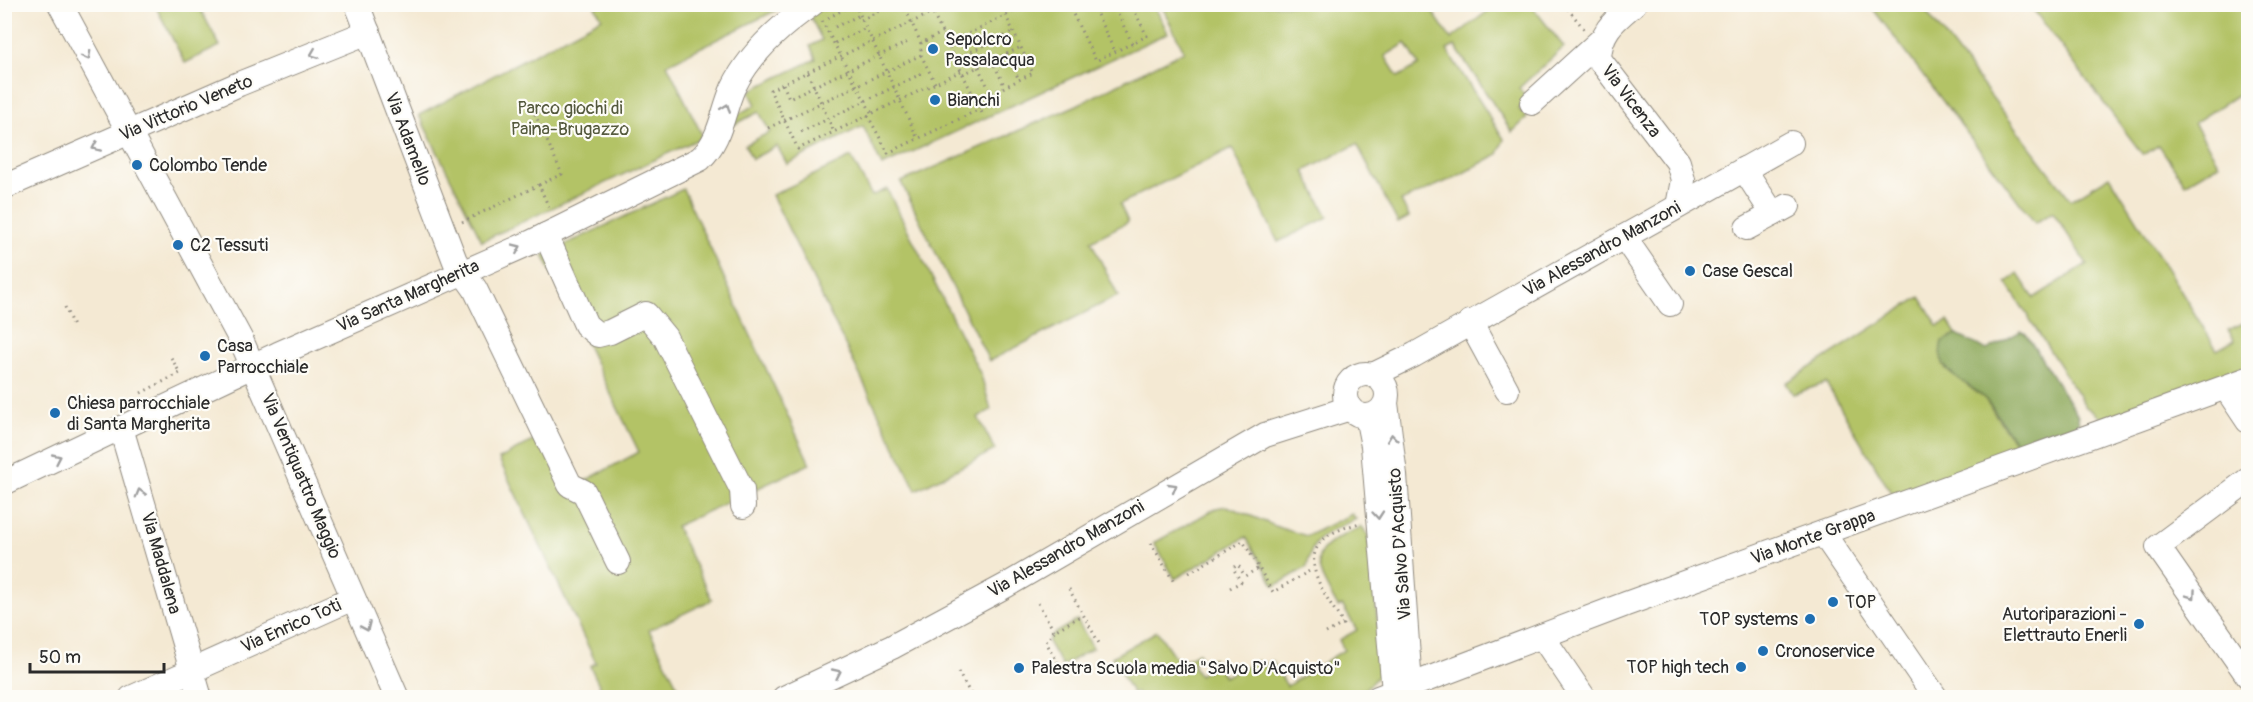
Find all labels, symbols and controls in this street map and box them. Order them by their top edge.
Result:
place label: Sepolcro Passalacqua [945,28,1035,72]
marker: Sepolcro Passalacqua [926,42,940,56]
one-way arrow [309,47,320,59]
one-way arrow [80,50,91,61]
street label: Via Vicenza [1596,60,1666,142]
street label: Via Vittorio Veneto [116,69,257,147]
street label: Via Adamello [380,89,436,189]
place label: Bianchi [947,89,999,112]
marker: Bianchi [928,93,942,107]
park label: Parco giochi di Paina-Brugazzo [511,97,630,141]
one-way arrow [718,103,731,113]
one-way arrow [91,140,102,152]
place label: Colombo Tende [149,154,267,177]
marker: Colombo Tende [130,158,144,172]
street label: Via Alessandro Manzoni [1519,196,1685,302]
place label: C2 Tessuti [190,234,268,257]
marker: C2 Tessuti [171,238,185,252]
one-way arrow [511,243,522,255]
street label: Via Santa Margherita [333,254,483,338]
place label: Case Gescal [1702,260,1793,283]
marker: Case Gescal [1683,264,1697,278]
place label: Casa Parrocchiale [217,335,309,379]
marker: Casa Parrocchiale [198,349,212,363]
street label: Via Ventiquattro Maggio [256,390,346,563]
place label: Chiesa parrocchiale di Santa Margherita [67,392,210,436]
marker: Chiesa parrocchiale di Santa Margherita [48,406,62,420]
one-way arrow [1386,433,1399,443]
one-way arrow [50,454,61,466]
street label: Via Salvo D'Acquisto [1383,467,1417,621]
one-way arrow [1167,483,1177,494]
one-way arrow [135,488,147,499]
street label: Via Alessandro Manzoni [984,495,1148,603]
street label: Via Monte Grappa [1748,504,1878,570]
street label: Via Maddalena [135,509,187,617]
one-way arrow [1372,511,1385,520]
one-way arrow [2185,588,2196,599]
place label: TOP [1845,591,1876,614]
street label: Via Enrico Toti [237,594,345,658]
marker: TOP [1826,595,1840,609]
place label: Autoriparazioni - Elettrauto Enerli [2002,603,2127,647]
place label: TOP systems [1699,608,1798,631]
marker: TOP systems [1803,612,1817,626]
marker: Autoriparazioni - Elettrauto Enerli [2132,617,2146,631]
one-way arrow [359,621,371,632]
scale bar [30,636,164,674]
place label: Cronoservice [1775,640,1875,663]
marker: Cronoservice [1756,644,1770,658]
text: 50 m [39,646,81,669]
place label: TOP high tech [1627,656,1729,679]
place label: Palestra Scuola media "Salvo D'Acquisto" [1031,657,1341,680]
marker: TOP high tech [1734,660,1748,674]
marker: Palestra Scuola media "Salvo D'Acquisto" [1012,661,1026,675]
one-way arrow [831,668,842,680]

